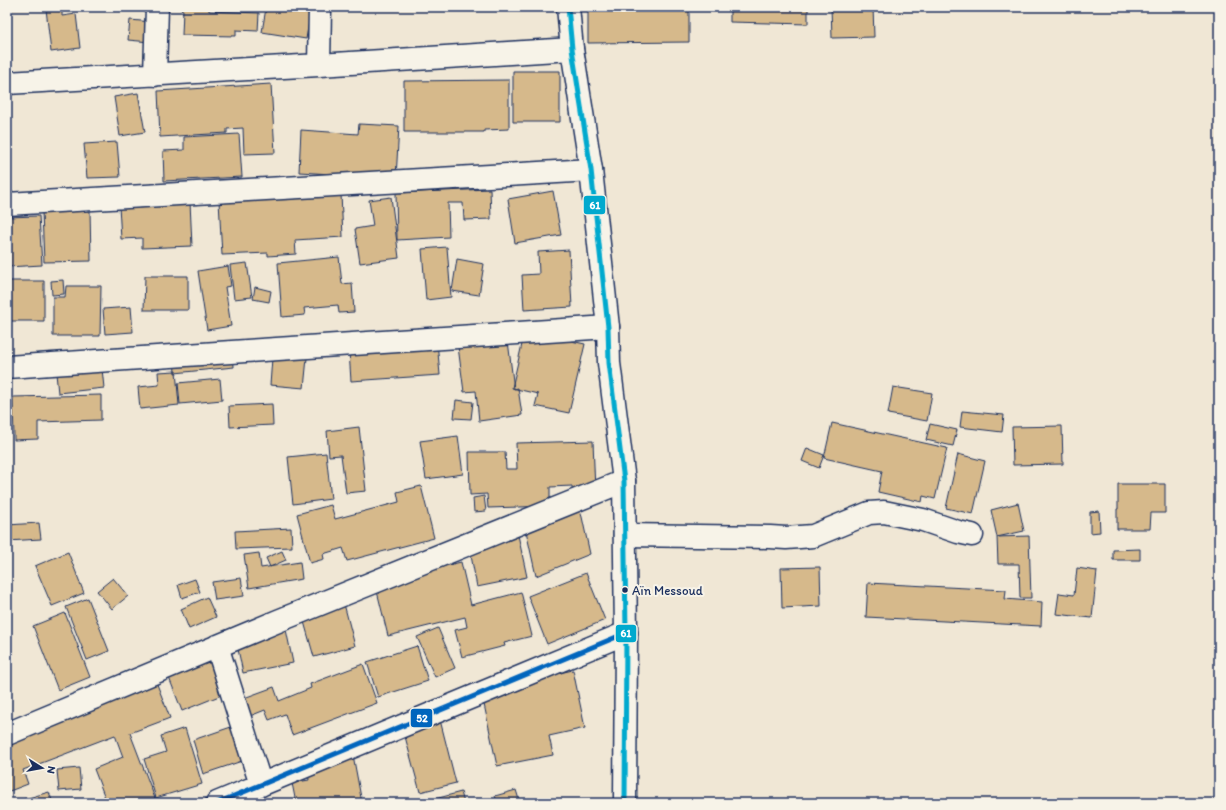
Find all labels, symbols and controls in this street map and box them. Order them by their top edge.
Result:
line badge: 61 [583,195,606,215]
text: 61 [590,199,601,212]
place label: Aïn Messoud [632,583,703,598]
marker: Aïn Messoud [620,585,630,595]
line badge: 61 [615,624,637,643]
text: 61 [621,627,632,640]
line badge: 52 [410,708,433,728]
text: 52 [416,712,428,725]
north arrow [22,748,62,788]
text: N [44,765,58,775]

